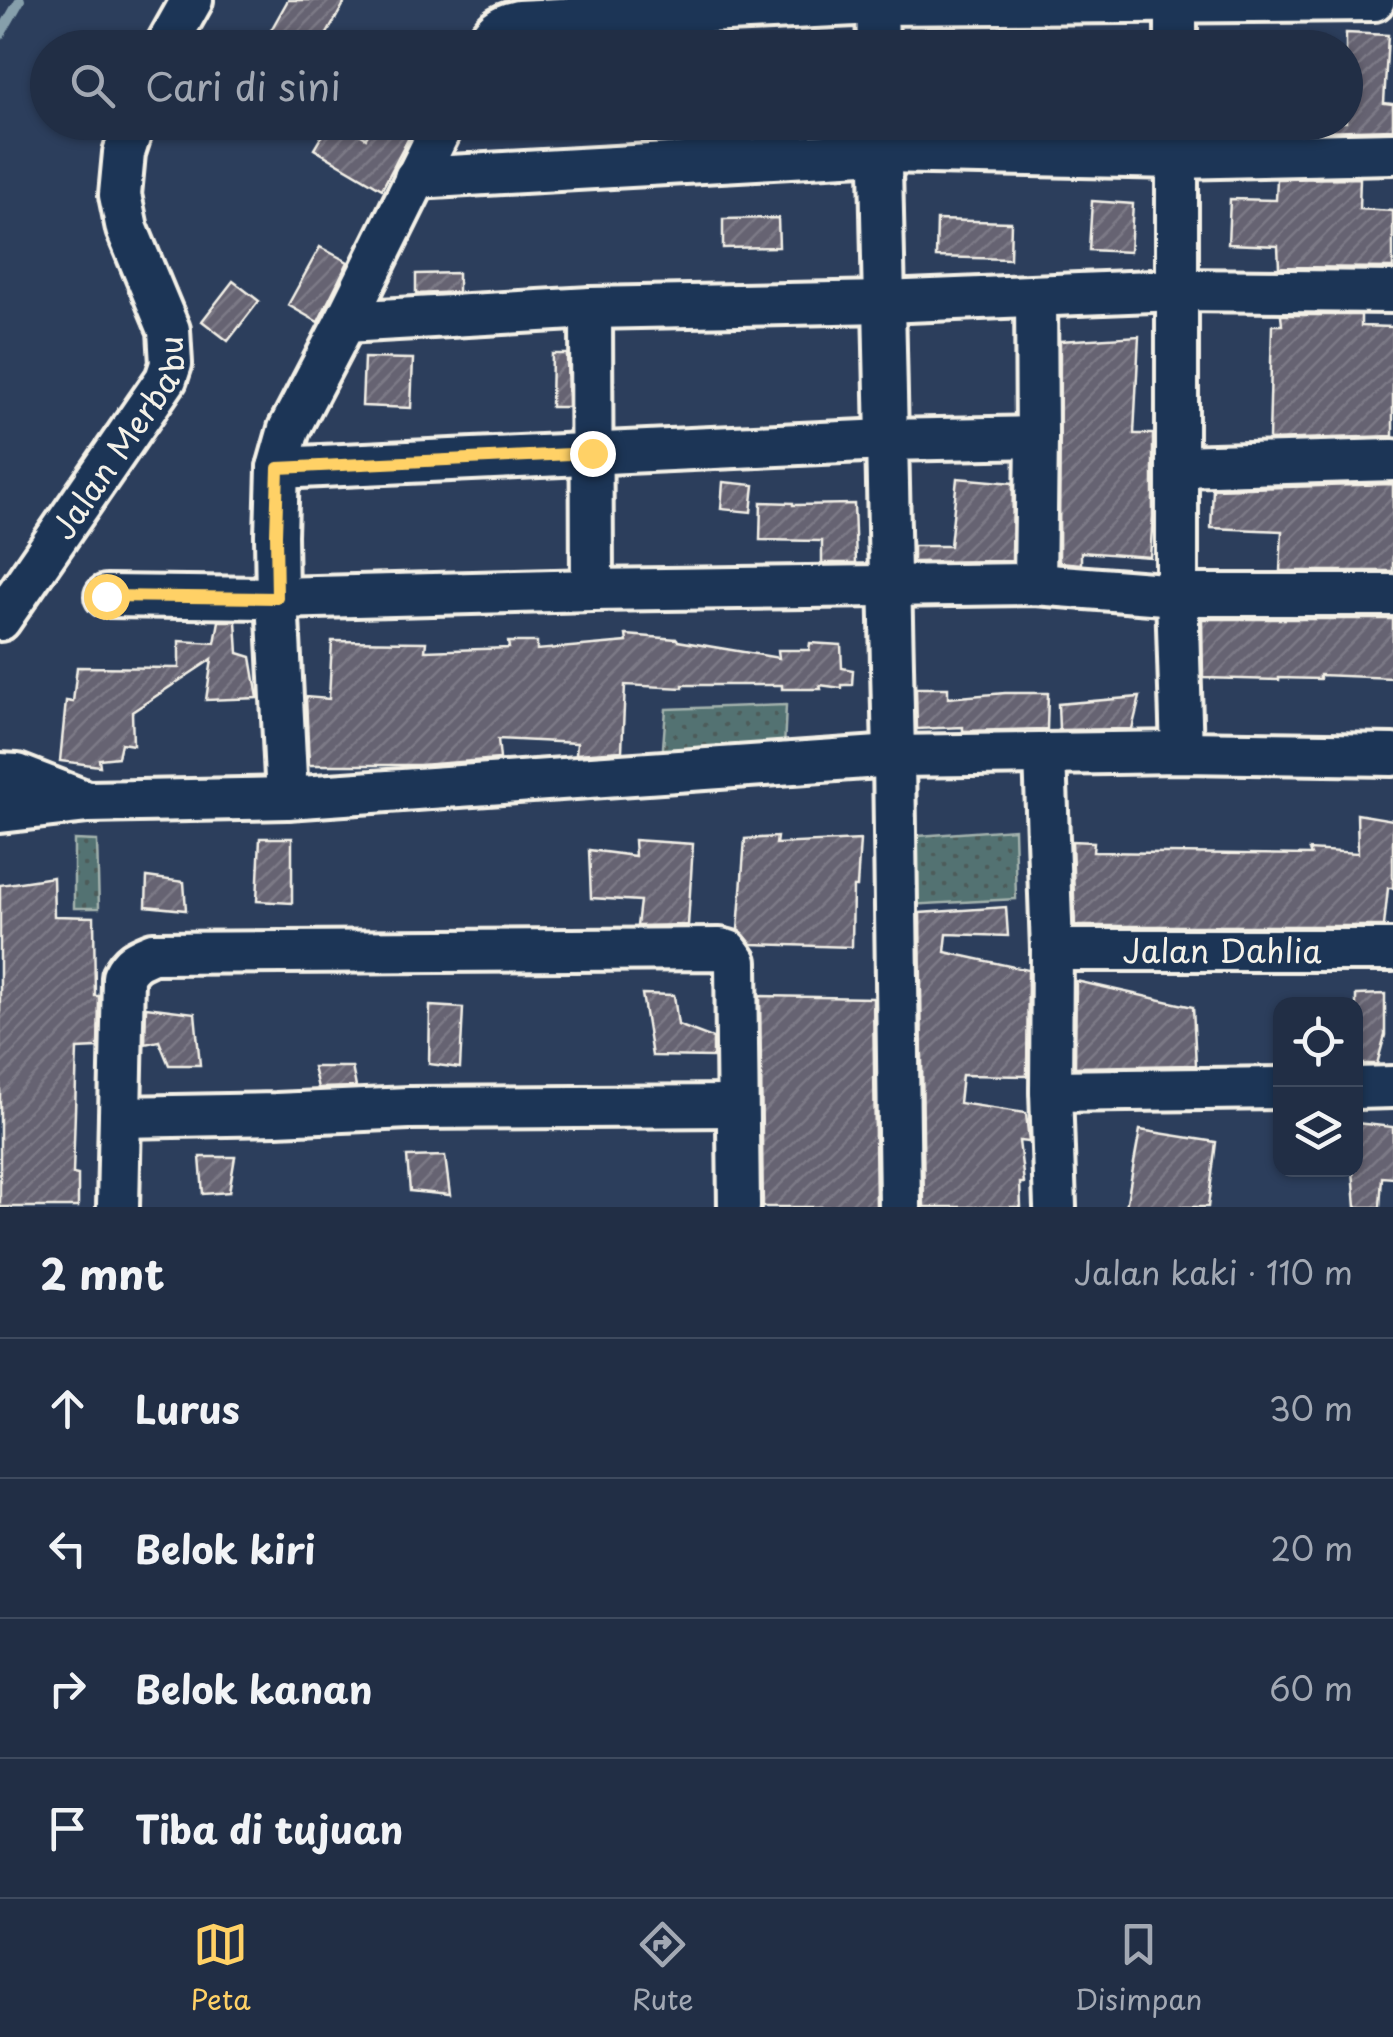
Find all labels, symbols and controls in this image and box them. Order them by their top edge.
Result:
search box [30,30,1363,140]
text: Cari di sini [145,57,341,114]
icon: search [65,58,120,113]
street label: Jalan Merbabu [39,334,195,549]
route end [570,431,616,477]
route start [84,574,130,620]
street label: Jalan Dahlia [1123,926,1322,974]
map controls [1273,997,1363,1177]
button: locate [1273,997,1363,1087]
button: layers [1273,1087,1363,1177]
text: 2 mnt [40,1241,165,1304]
text: Jalan kaki · 110 m [1074,1248,1353,1296]
text: Lurus [135,1380,240,1437]
icon: ahead [40,1381,95,1436]
text: 30 m [1269,1384,1353,1432]
text: Belok kiri [135,1520,315,1577]
icon: left [40,1521,95,1576]
text: 20 m [1271,1524,1353,1572]
text: Belok kanan [135,1660,372,1717]
icon: right [40,1661,95,1716]
text: 60 m [1269,1664,1353,1712]
text: Tiba di tujuan [135,1800,403,1857]
icon: arrive [40,1801,95,1856]
tab: Peta [191,1917,251,2020]
tab: Rute [632,1917,694,2020]
tab: Disimpan [1075,1917,1202,2020]

